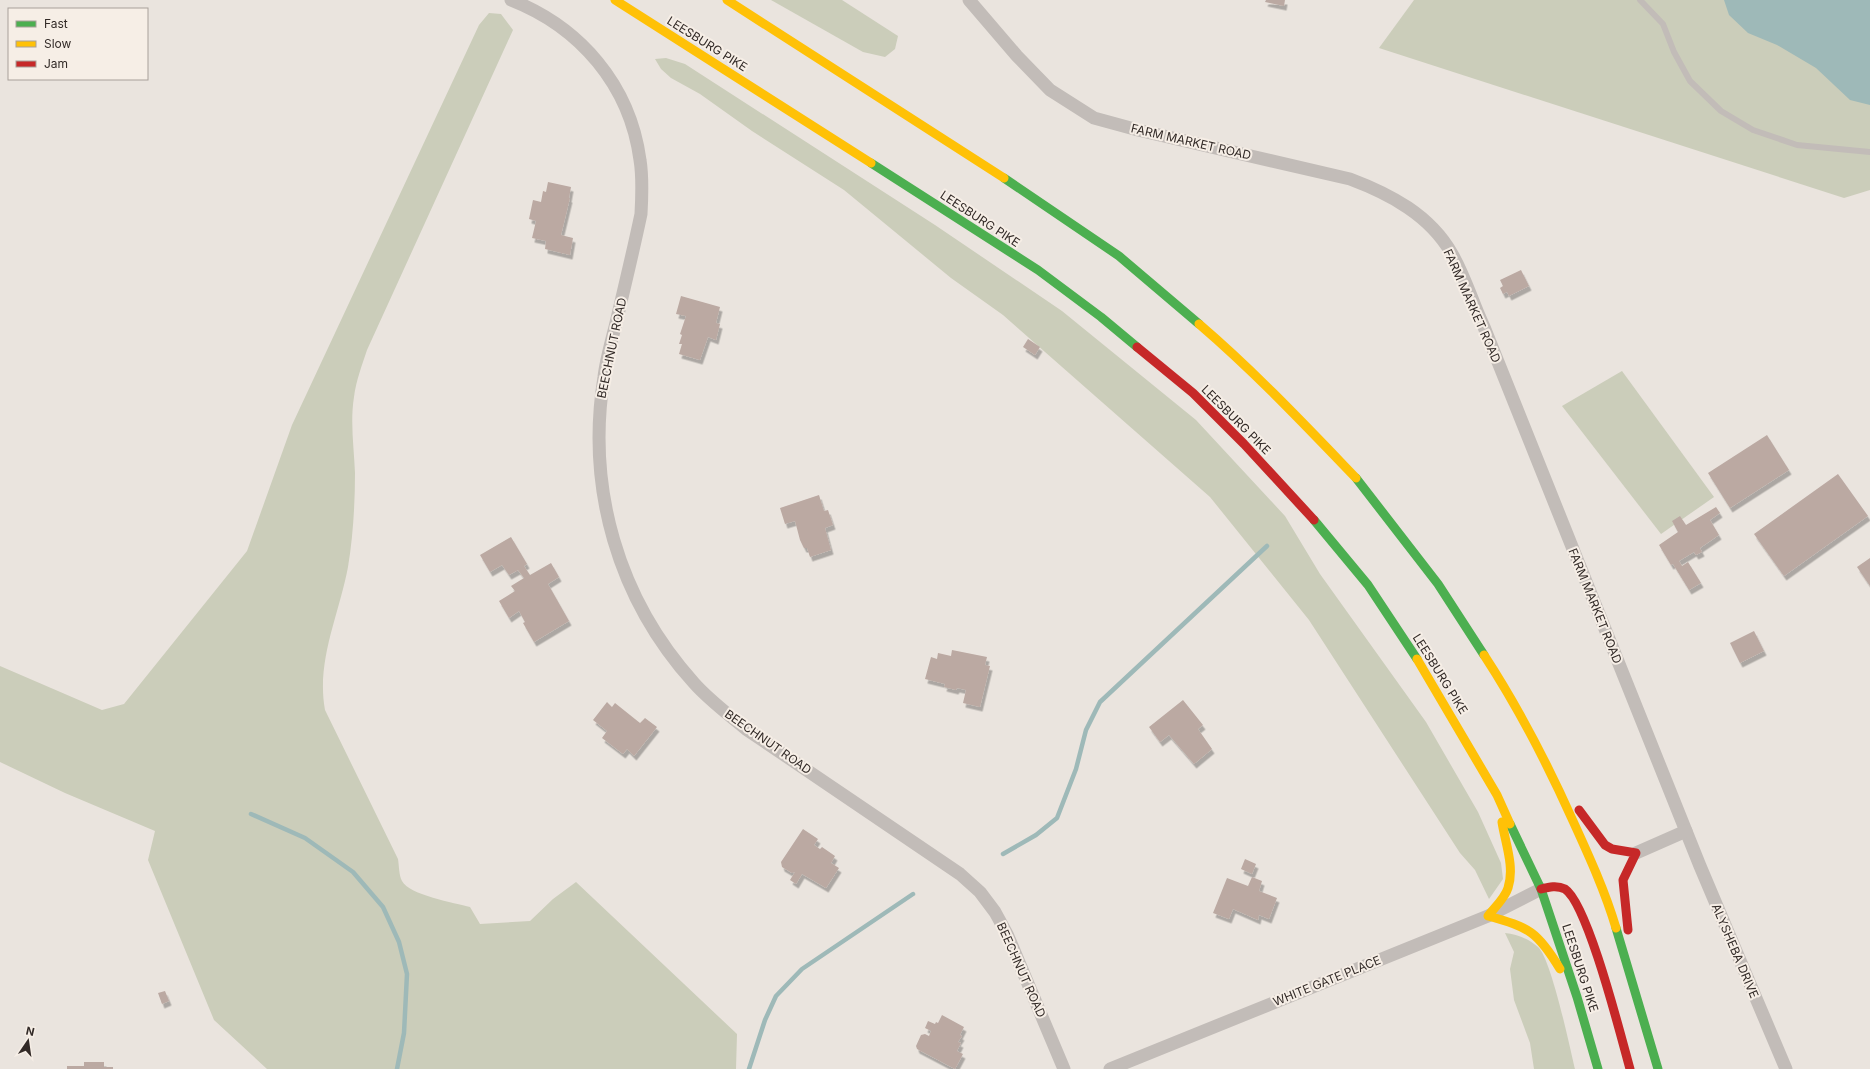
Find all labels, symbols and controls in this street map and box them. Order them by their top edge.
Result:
legend [8,8,148,80]
street label: LEESBURG PIKE [664,13,750,74]
text: Fast [44,16,68,31]
text: Slow [44,36,72,51]
text: Jam [44,56,68,71]
street label: FARM MARKET ROAD [1130,120,1253,163]
street label: LEESBURG PIKE [938,187,1023,250]
street label: FARM MARKET ROAD [1441,247,1504,365]
street label: BEECHNUT ROAD [594,296,630,400]
street label: LEESBURG PIKE [1199,382,1274,457]
street label: FARM MARKET ROAD [1565,546,1625,666]
street label: LEESBURG PIKE [1410,631,1471,717]
street label: BEECHNUT ROAD [722,706,815,777]
street label: ALYSHEBA DRIVE [1709,901,1762,1000]
street label: BEECHNUT ROAD [994,920,1049,1020]
street label: LEESBURG PIKE [1559,922,1602,1014]
street label: WHITE GATE PLACE [1271,952,1383,1009]
north arrow [8,1021,48,1061]
text: N [25,1023,36,1039]

